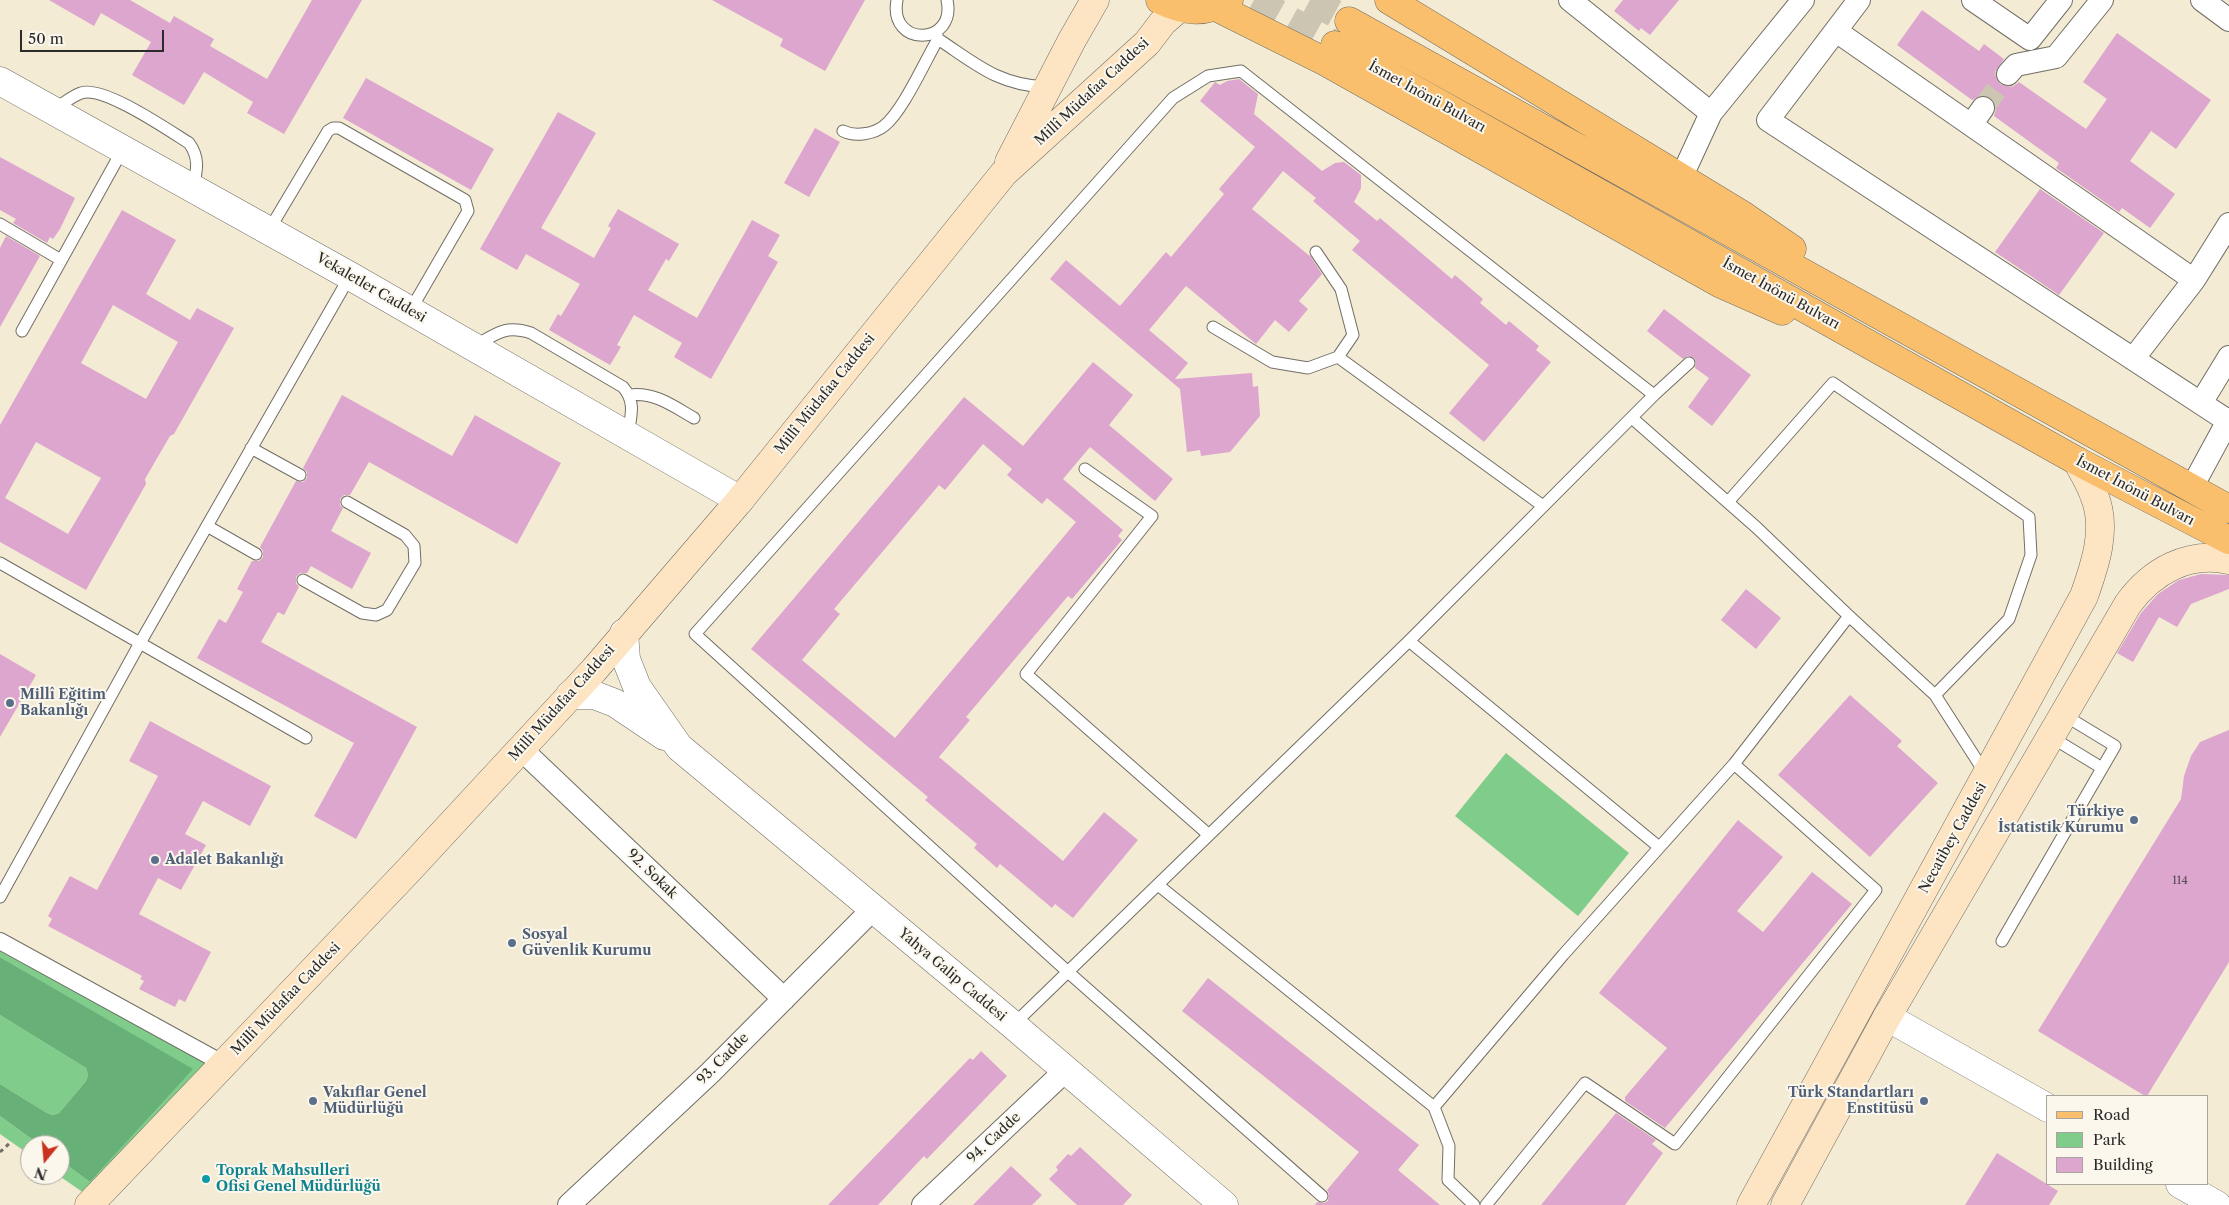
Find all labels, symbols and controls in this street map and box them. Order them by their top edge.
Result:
scale bar [22,20,166,52]
text: 50 m [28,29,64,48]
street label: Millî Müdafaa Caddesi [1031,35,1153,149]
street label: İsmet İnönü Bulvarı [1365,58,1489,136]
street label: Vekaletler Caddesi [313,250,429,326]
street label: İsmet İnönü Bulvarı [1719,255,1843,333]
street label: Millî Müdafaa Caddesi [771,330,879,458]
street label: İsmet İnönü Bulvarı [2073,453,2197,529]
street label: Millî Müdafaa Caddesi [506,642,618,764]
place label: Millî Eğitim Bakanlığı [20,687,106,720]
marker: Millî Eğitim Bakanlığı [4,697,16,709]
street label: Necatibey Caddesi [1916,780,1990,896]
place label: Türkiye İstatistik Kurumu [1998,804,2124,836]
marker: Türkiye İstatistik Kurumu [2128,814,2140,826]
street label: 92. Sokak [623,846,681,902]
place label: Adalet Bakanlığı [165,852,284,868]
marker: Adalet Bakanlığı [149,854,161,866]
house number: 114 [2172,874,2188,888]
street label: Yahya Galip Caddesi [895,925,1009,1025]
place label: Sosyal Güvenlik Kurumu [522,927,651,960]
marker: Sosyal Güvenlik Kurumu [506,937,518,949]
street label: Millî Müdafaa Caddesi [228,939,344,1059]
street label: 93. Cadde [694,1030,752,1088]
place label: Vakıflar Genel Müdürlüğü [323,1085,427,1118]
place label: Türk Standartları Enstitüsü [1788,1085,1914,1118]
marker: Vakıflar Genel Müdürlüğü [307,1095,319,1107]
marker: Türk Standartları Enstitüsü [1918,1095,1930,1107]
legend [2046,1095,2209,1185]
text: Road [2093,1105,2130,1124]
street label: 94. Cadde [964,1109,1024,1167]
text: Park [2093,1130,2126,1149]
north arrow [20,1135,70,1185]
text: Building [2093,1155,2153,1174]
text: N [32,1163,49,1184]
place label: Toprak Mahsulleri Ofisi Genel Müdürlüğü [216,1163,381,1196]
marker: Toprak Mahsulleri Ofisi Genel Müdürlüğü [200,1173,212,1185]

